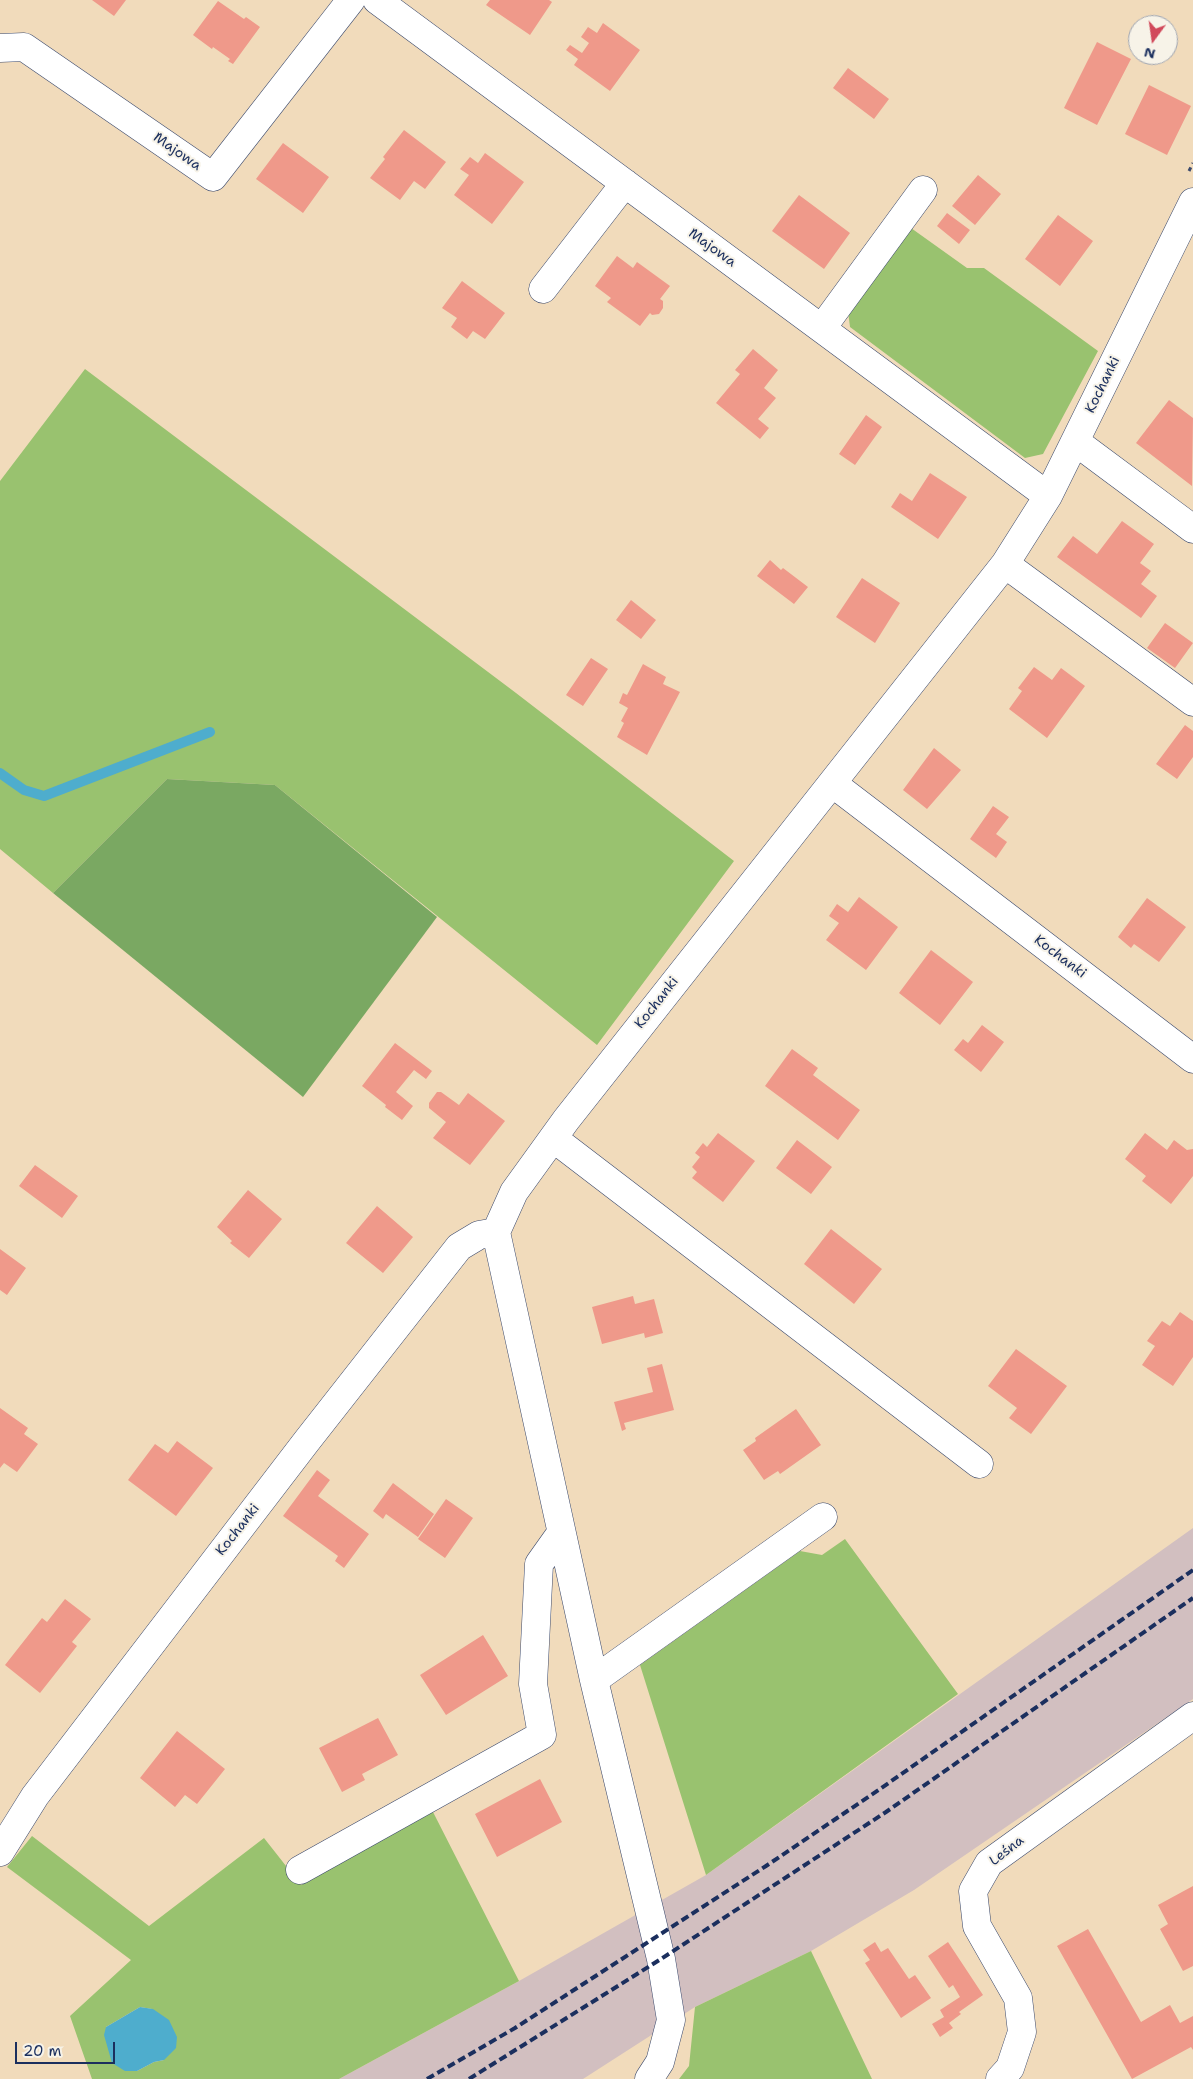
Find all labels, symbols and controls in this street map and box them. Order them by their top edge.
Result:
north arrow [1128,15,1178,65]
text: N [1142,44,1157,64]
street label: Majowa [150,129,204,175]
street label: Majowa [685,225,739,271]
street label: Kochanki [1082,354,1124,416]
street label: Kochanki [1031,932,1089,982]
street label: Kochanki [632,974,682,1032]
street label: Kochanki [213,1501,263,1559]
street label: Leśna [986,1832,1028,1870]
scale bar [18,2032,118,2064]
text: 20 m [23,2041,62,2061]

